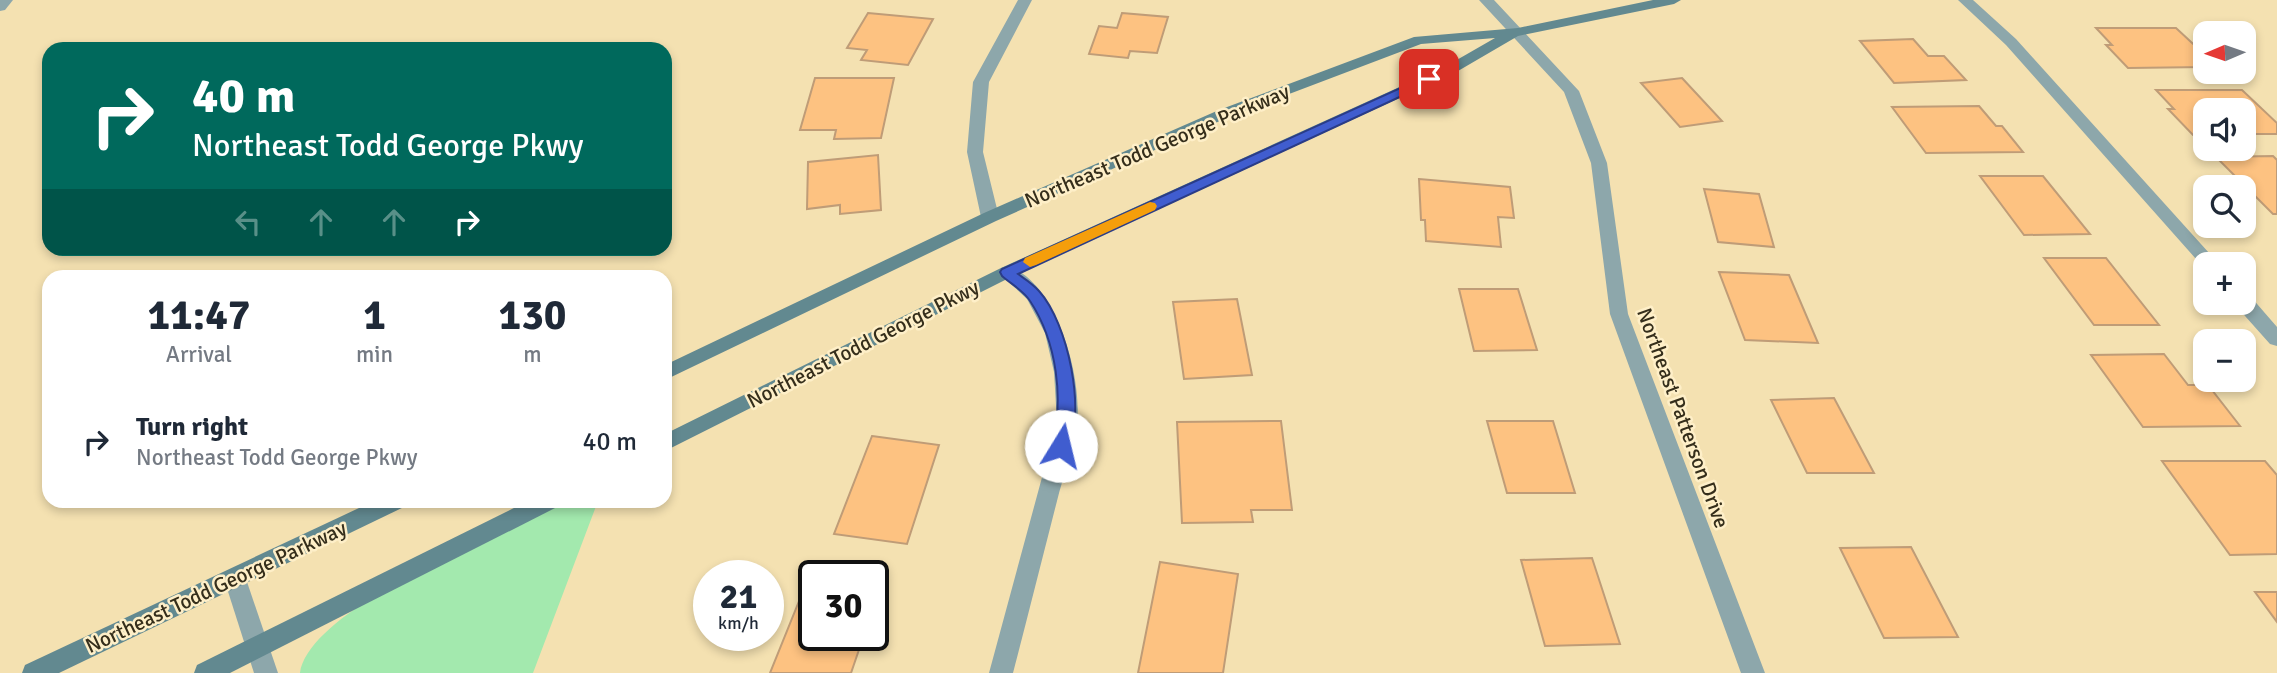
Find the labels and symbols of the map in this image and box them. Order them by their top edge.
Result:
north arrow [2193,21,2256,84]
pin [1399,49,1459,109]
street label: Northeast Todd George Parkway [1021,78,1293,214]
street label: Northeast Todd George Pkwy [743,274,984,414]
street label: Northeast Patterson Drive [1631,304,1735,532]
position arrow [1024,409,1098,483]
street label: Northeast Todd George Parkway [81,515,351,659]
speed limit sign: 30 [798,560,889,651]

